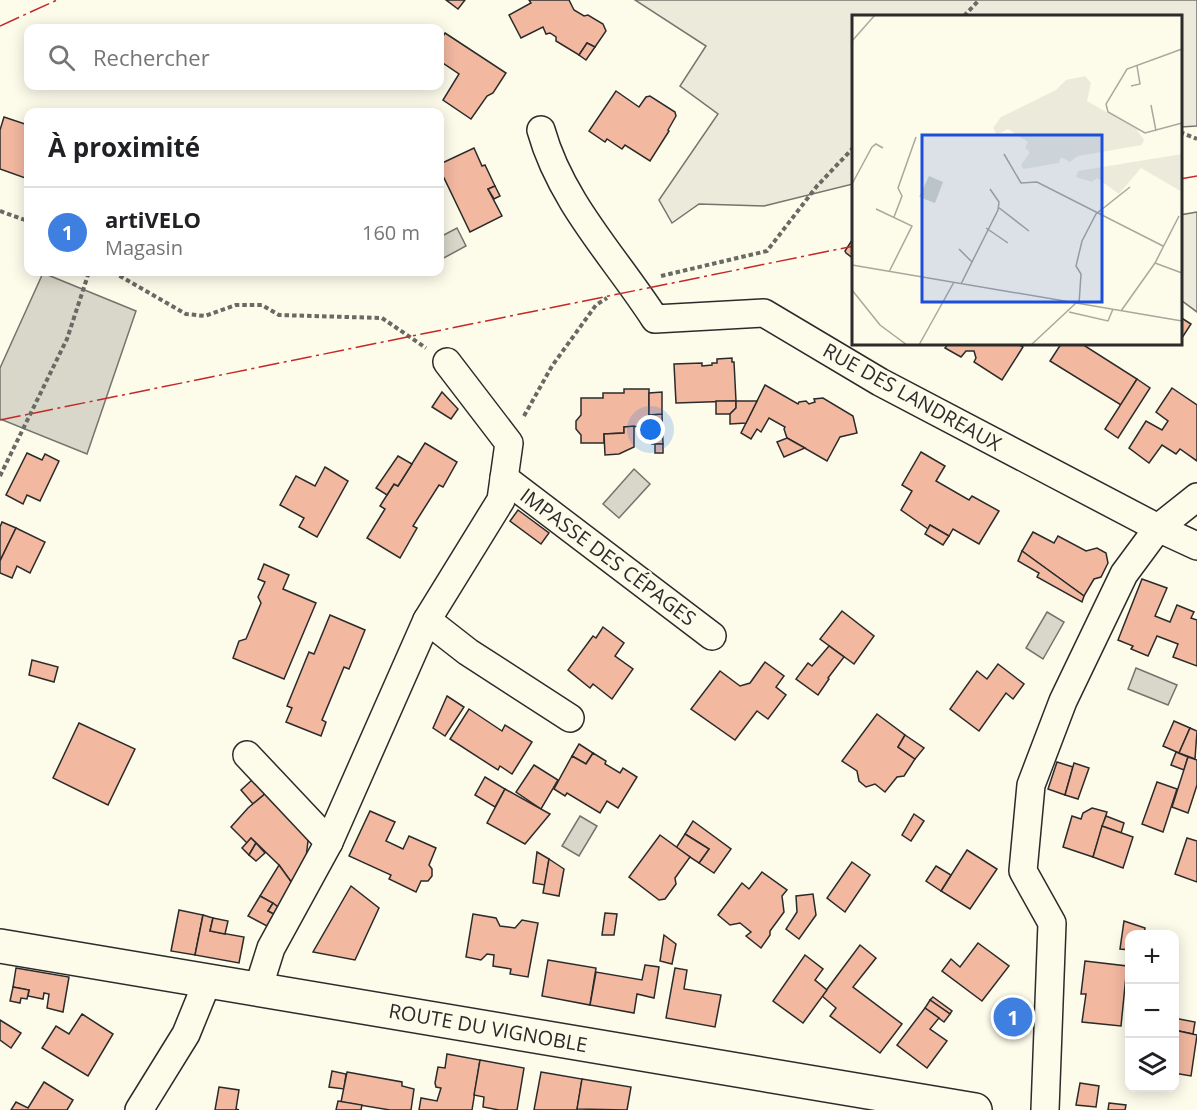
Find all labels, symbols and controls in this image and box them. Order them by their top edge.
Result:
inset map [852,15,1182,345]
search box [24,24,444,90]
icon: search [45,41,78,74]
text: Rechercher [93,42,210,72]
text: À proximité [48,129,200,165]
text: artiVELO [105,204,201,234]
text: 1 [62,219,73,246]
text: 160 m [362,219,420,246]
text: Magasin [105,234,183,261]
street label: RUE DES LANDREAUX [818,336,1007,457]
your location [636,415,665,444]
street label: IMPASSE DES CÉPAGES [515,482,702,632]
map controls [1125,930,1179,1092]
button: + [1125,930,1179,984]
button: − [1125,984,1179,1038]
pin: 1 [994,994,1032,1040]
street label: ROUTE DU VIGNOBLE [387,997,590,1058]
button: layers [1125,1038,1179,1092]

